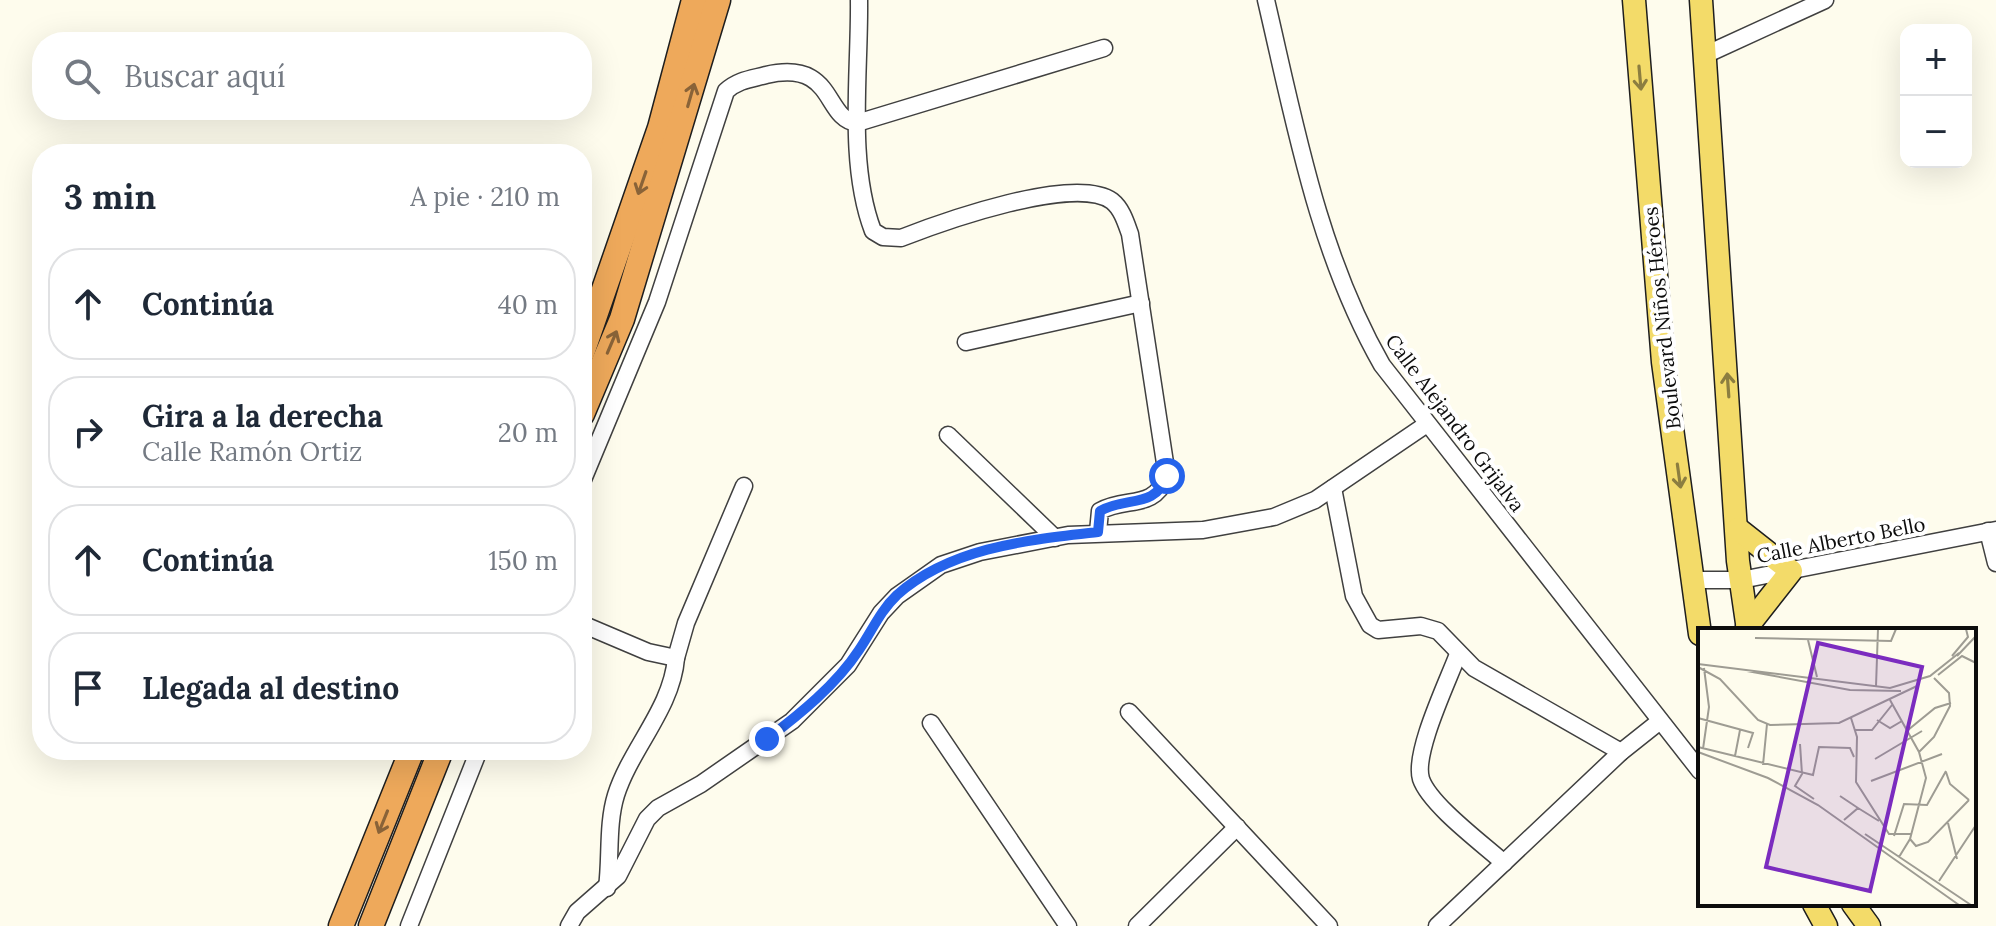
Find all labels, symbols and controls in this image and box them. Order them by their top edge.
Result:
map controls [1900,24,1972,168]
button: + [1900,24,1972,96]
search box [32,32,592,120]
icon: search [60,54,104,98]
text: Buscar aquí [124,57,285,95]
one-way arrow [1633,64,1648,91]
one-way arrow [684,82,699,108]
button: − [1900,96,1972,168]
one-way arrow [633,170,648,195]
text: 3 min [64,175,156,218]
text: A pie · 210 m [410,180,560,213]
street label: Boulevard Niños Héroes [1637,205,1686,431]
icon: ahead [66,282,110,326]
text: Continúa [142,285,274,323]
text: 40 m [498,288,558,321]
street label: Calle Alejandro Grijalva [1380,329,1530,516]
one-way arrow [606,330,621,355]
one-way arrow [1720,372,1735,399]
text: Gira a la derecha [142,397,383,435]
icon: right [66,410,110,454]
text: 20 m [498,416,558,449]
text: Calle Ramón Ortiz [142,435,362,468]
route start [1149,458,1185,494]
one-way arrow [1671,462,1686,489]
street label: Calle Alberto Bello [1755,511,1927,568]
icon: ahead [66,538,110,582]
text: Continúa [142,541,274,579]
text: 150 m [488,544,558,577]
inset map [1698,628,1976,906]
icon: arrive [66,666,110,710]
text: Llegada al destino [142,669,399,707]
route end [749,721,785,757]
one-way arrow [374,809,389,834]

